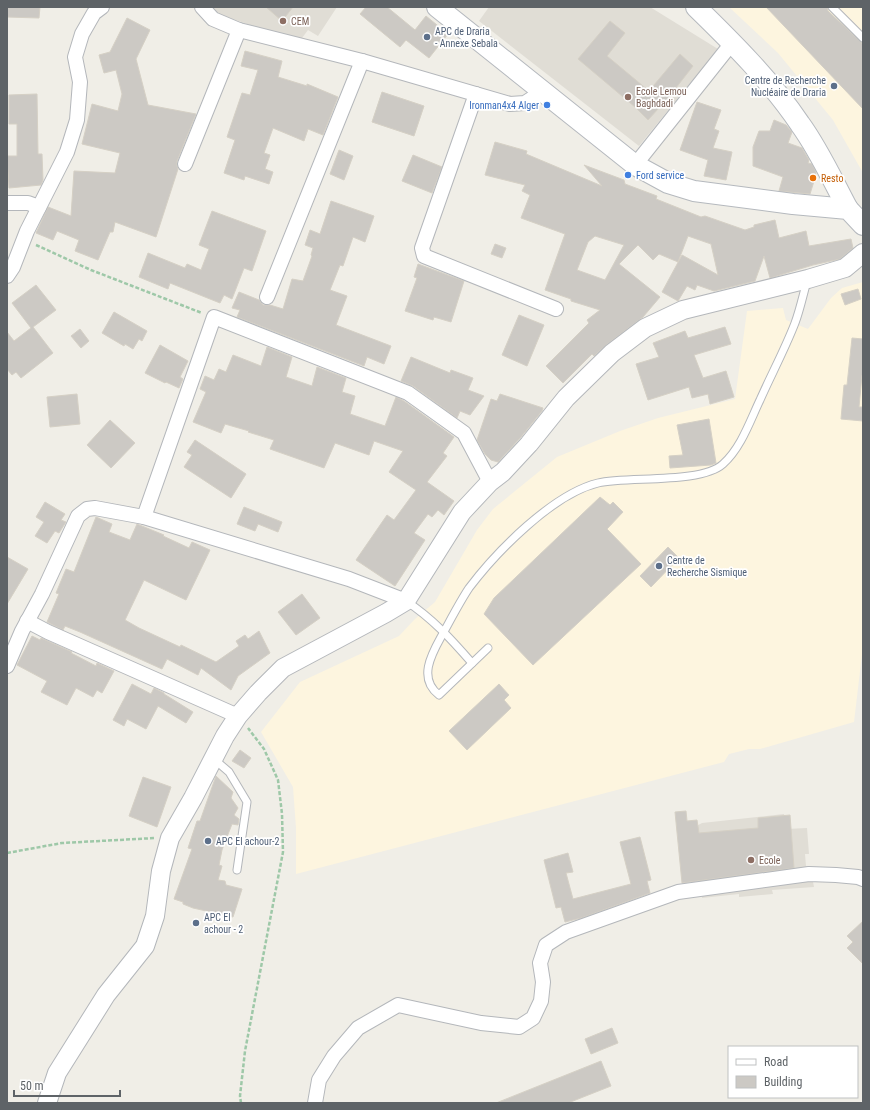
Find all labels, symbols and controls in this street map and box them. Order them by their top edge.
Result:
marker: CEM [278,16,288,26]
place label: CEM [291,16,309,27]
place label: APC de Draria - Annexe Sebala [435,26,498,49]
marker: APC de Draria - Annexe Sebala [422,32,432,42]
place label: Centre de Recherche Nucléaire de Draria [745,75,826,98]
marker: Centre de Recherche Nucléaire de Draria [829,81,839,91]
place label: Ecole Lemou Baghdadi [636,86,687,109]
marker: Ecole Lemou Baghdadi [623,92,633,102]
place label: Ironman4x4 Alger [469,100,539,111]
marker: Ironman4x4 Alger [542,100,552,110]
marker: Ford service [623,170,633,180]
place label: Ford service [636,170,685,181]
marker: Resto [808,173,818,183]
place label: Resto [821,173,843,184]
place label: Centre de Recherche Sismique [667,555,747,578]
marker: Centre de Recherche Sismique [654,561,664,571]
marker: APC El achour-2 [203,836,213,846]
place label: APC El achour-2 [216,836,279,847]
marker: Ecole [746,855,756,865]
place label: Ecole [759,855,781,866]
place label: APC El achour - 2 [204,912,243,935]
marker: APC El achour - 2 [191,918,201,928]
legend [728,1046,858,1098]
text: Road [764,1055,788,1069]
scale bar [14,1072,120,1098]
text: Building [764,1075,802,1089]
text: 50 m [20,1079,44,1093]

